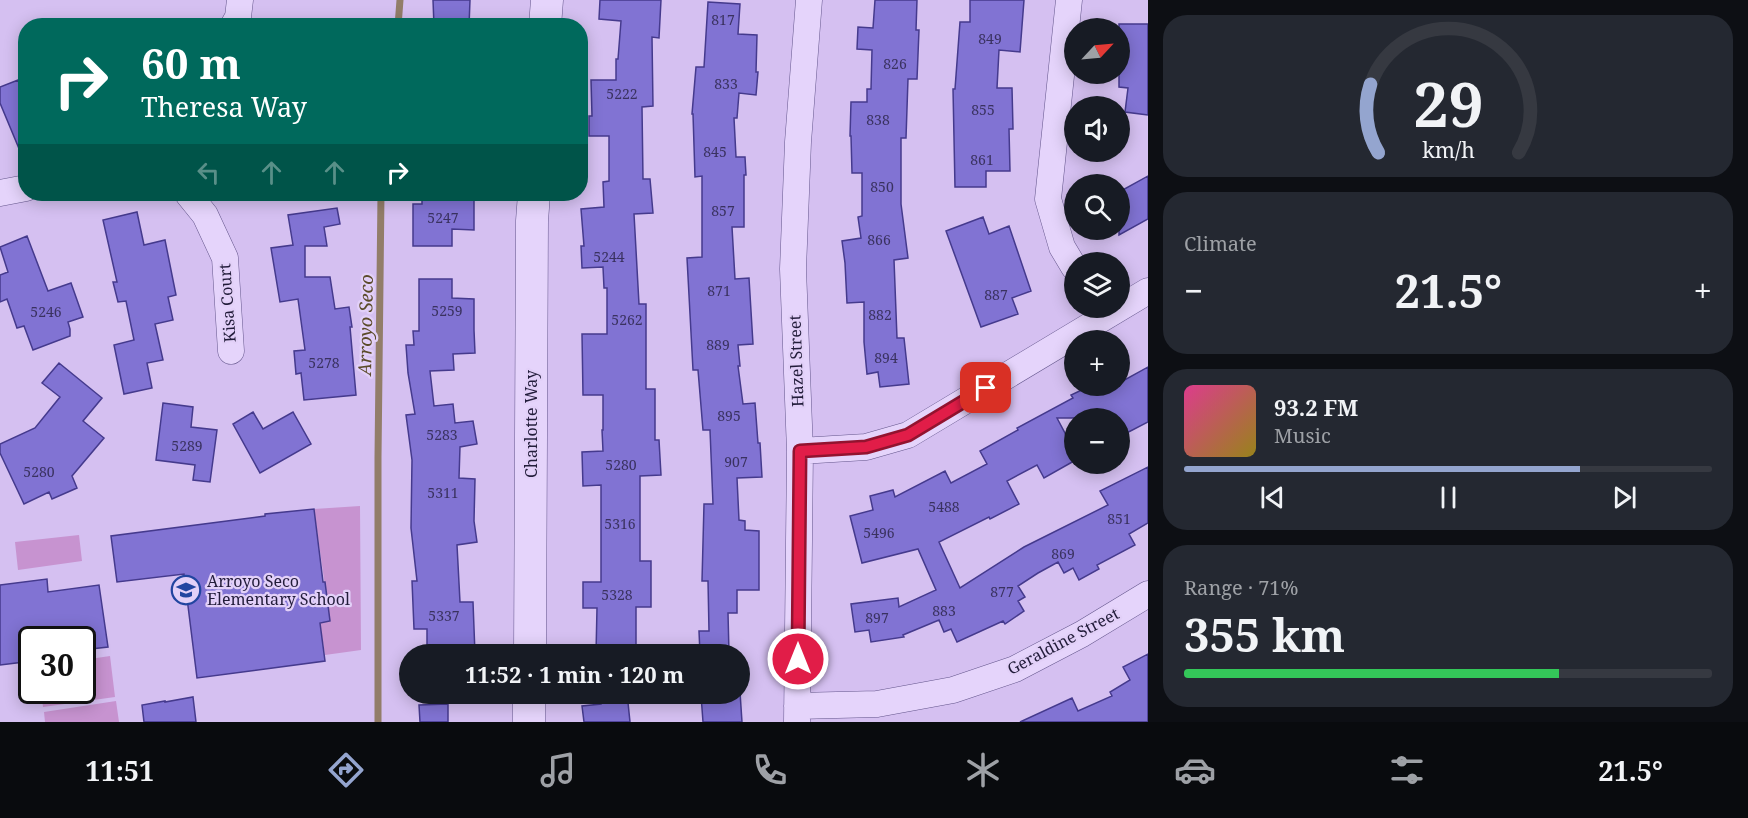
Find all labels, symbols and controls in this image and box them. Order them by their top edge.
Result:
house number: 817 [711,10,735,29]
north arrow [1064,18,1130,84]
map controls [1064,18,1130,474]
house number: 849 [978,29,1002,48]
text: 60 m [141,34,241,91]
icon: right [42,42,120,120]
house number: 826 [883,54,907,73]
text: 29 [1413,60,1483,145]
house number: 833 [714,74,738,93]
house number: 5222 [606,84,638,103]
text: Theresa Way [141,88,307,125]
button: sound [1064,96,1130,162]
house number: 855 [971,100,995,119]
house number: 838 [866,110,890,129]
text: km/h [1422,135,1475,164]
house number: 845 [703,142,727,161]
house number: 861 [970,150,994,169]
icon: left [192,156,225,189]
icon: ahead [255,156,288,189]
icon: ahead [318,156,351,189]
icon: right [381,156,414,189]
button: search [1064,174,1130,240]
house number: 850 [870,177,894,196]
house number: 857 [711,201,735,220]
house number: 5247 [427,208,459,227]
house number: 866 [867,230,891,249]
text: Climate [1184,230,1257,257]
house number: 5244 [593,247,625,266]
button: layers [1064,252,1130,318]
text: 21.5° [1395,260,1502,321]
street label: Kisa Court [213,262,241,343]
text: − [1184,268,1203,313]
text: + [1694,268,1712,313]
water label: Arroyo Seco [352,274,378,378]
house number: 871 [707,281,731,300]
house number: 887 [984,285,1008,304]
house number: 5259 [431,301,463,320]
house number: 5246 [30,302,62,321]
house number: 882 [868,305,892,324]
house number: 5262 [611,310,643,329]
street label: Hazel Street [783,314,809,407]
button: + [1064,330,1130,396]
house number: 889 [706,335,730,354]
house number: 894 [874,348,898,367]
house number: 5278 [308,353,340,372]
pin [960,362,1011,413]
street label: Charlotte Way [520,369,542,478]
icon: arrive [969,371,1002,404]
text: 93.2 FM [1274,392,1358,422]
house number: 895 [717,406,741,425]
button: − [1064,408,1130,474]
text: Music [1274,422,1331,449]
house number: 5283 [426,425,458,444]
house number: 5289 [171,436,203,455]
house number: 907 [724,452,748,471]
house number: 5280 [605,455,637,474]
house number: 5280 [23,462,55,481]
icon: previous [1256,481,1289,514]
icon: pause [1432,481,1465,514]
icon: next [1608,481,1641,514]
house number: 5311 [427,483,459,502]
house number: 5488 [928,497,960,516]
house number: 851 [1107,509,1131,528]
house number: 5316 [604,514,636,533]
house number: 5496 [863,523,895,542]
house number: 869 [1051,544,1075,563]
place label: Arroyo Seco Elementary School [207,570,350,610]
school or university icon: Arroyo Seco Elementary School [170,574,202,606]
text: Range · 71% [1184,574,1298,601]
house number: 877 [990,582,1014,601]
house number: 5328 [601,585,633,604]
house number: 883 [932,601,956,620]
street label: Geraldine Street [1003,602,1123,680]
text: 355 km [1184,604,1345,665]
house number: 5337 [428,606,460,625]
house number: 897 [865,608,889,627]
speed limit sign: 30 [18,626,96,704]
position arrow [766,627,830,691]
text: 11:52 · 1 min · 120 m [465,659,684,689]
icon: directions [325,749,367,791]
icon: music [537,749,579,791]
icon: phone [749,749,791,791]
icon: climate [962,749,1004,791]
icon: car [1174,749,1216,791]
icon: filters [1386,749,1428,791]
text: 11:51 [85,752,154,789]
text: 21.5° [1598,752,1663,789]

